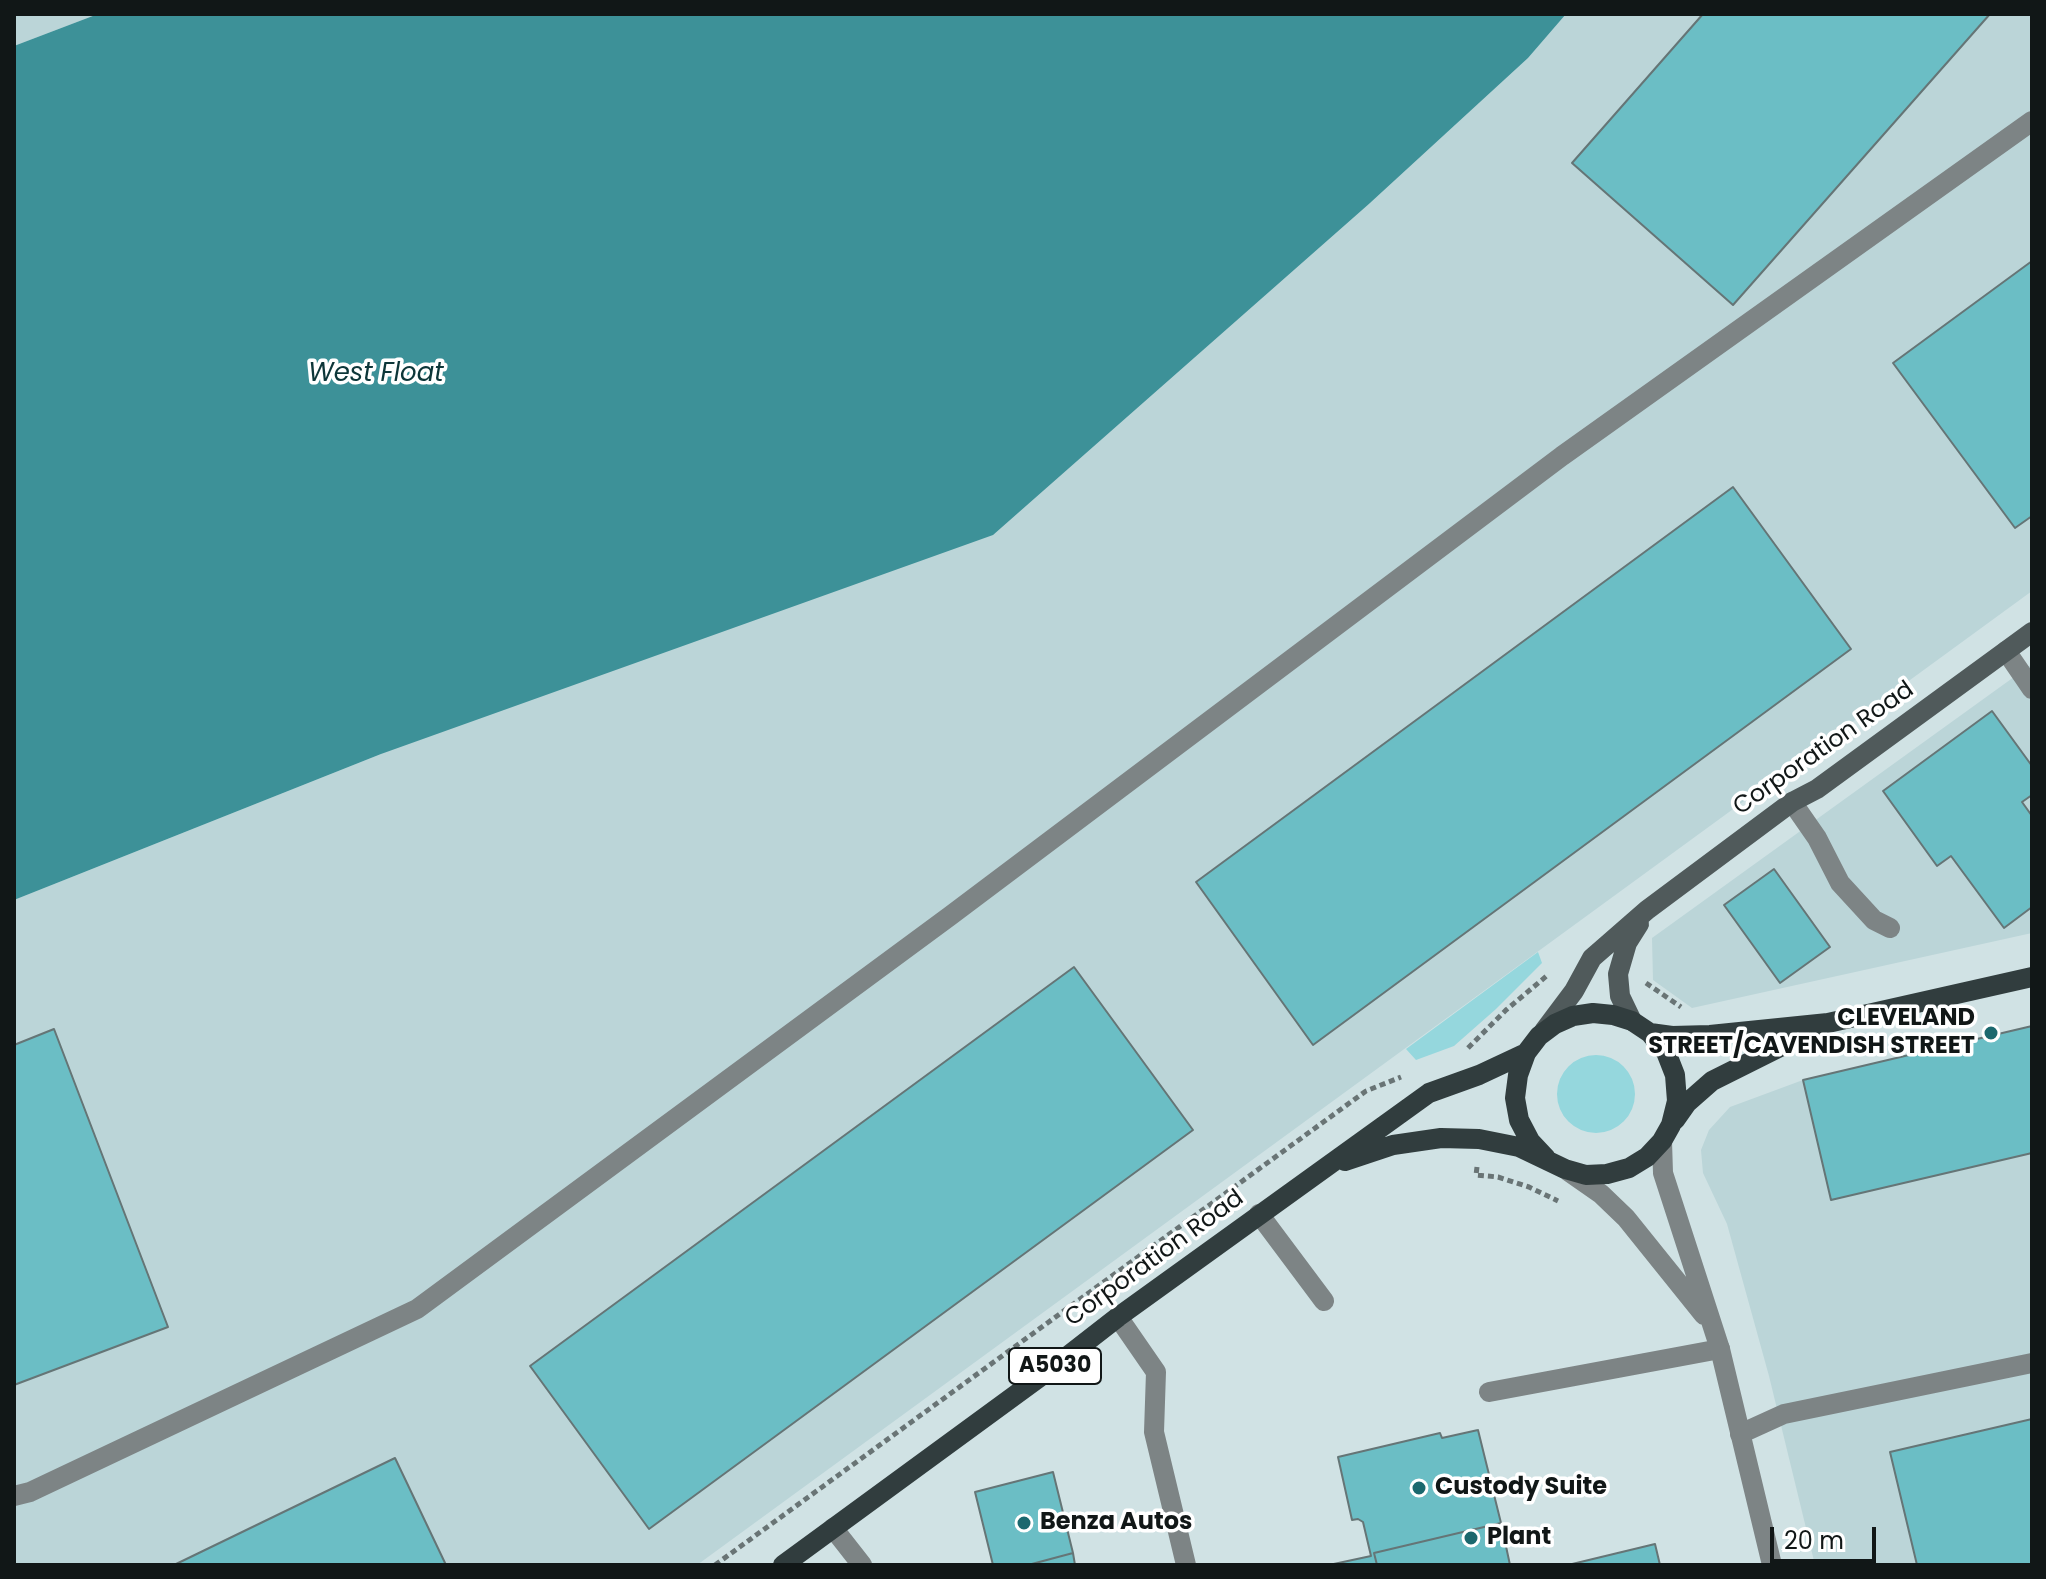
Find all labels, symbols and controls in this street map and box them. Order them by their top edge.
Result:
water label: West Float [308,358,444,390]
street label: Corporation Road [1728,676,1920,822]
place label: CLEVELAND STREET/CAVENDISH STREET [1648,1005,1975,1061]
marker: CLEVELAND STREET/CAVENDISH STREET [1982,1024,2000,1042]
street label: Corporation Road [1060,1185,1250,1333]
road number: A5030 [1009,1348,1101,1384]
place label: Custody Suite [1435,1474,1607,1502]
marker: Custody Suite [1410,1479,1428,1497]
place label: Benza Autos [1040,1509,1192,1537]
scale bar [1774,1511,1880,1561]
marker: Benza Autos [1015,1514,1033,1532]
place label: Plant [1487,1524,1551,1552]
text: 20 m [1784,1524,1844,1557]
marker: Plant [1462,1529,1480,1547]

